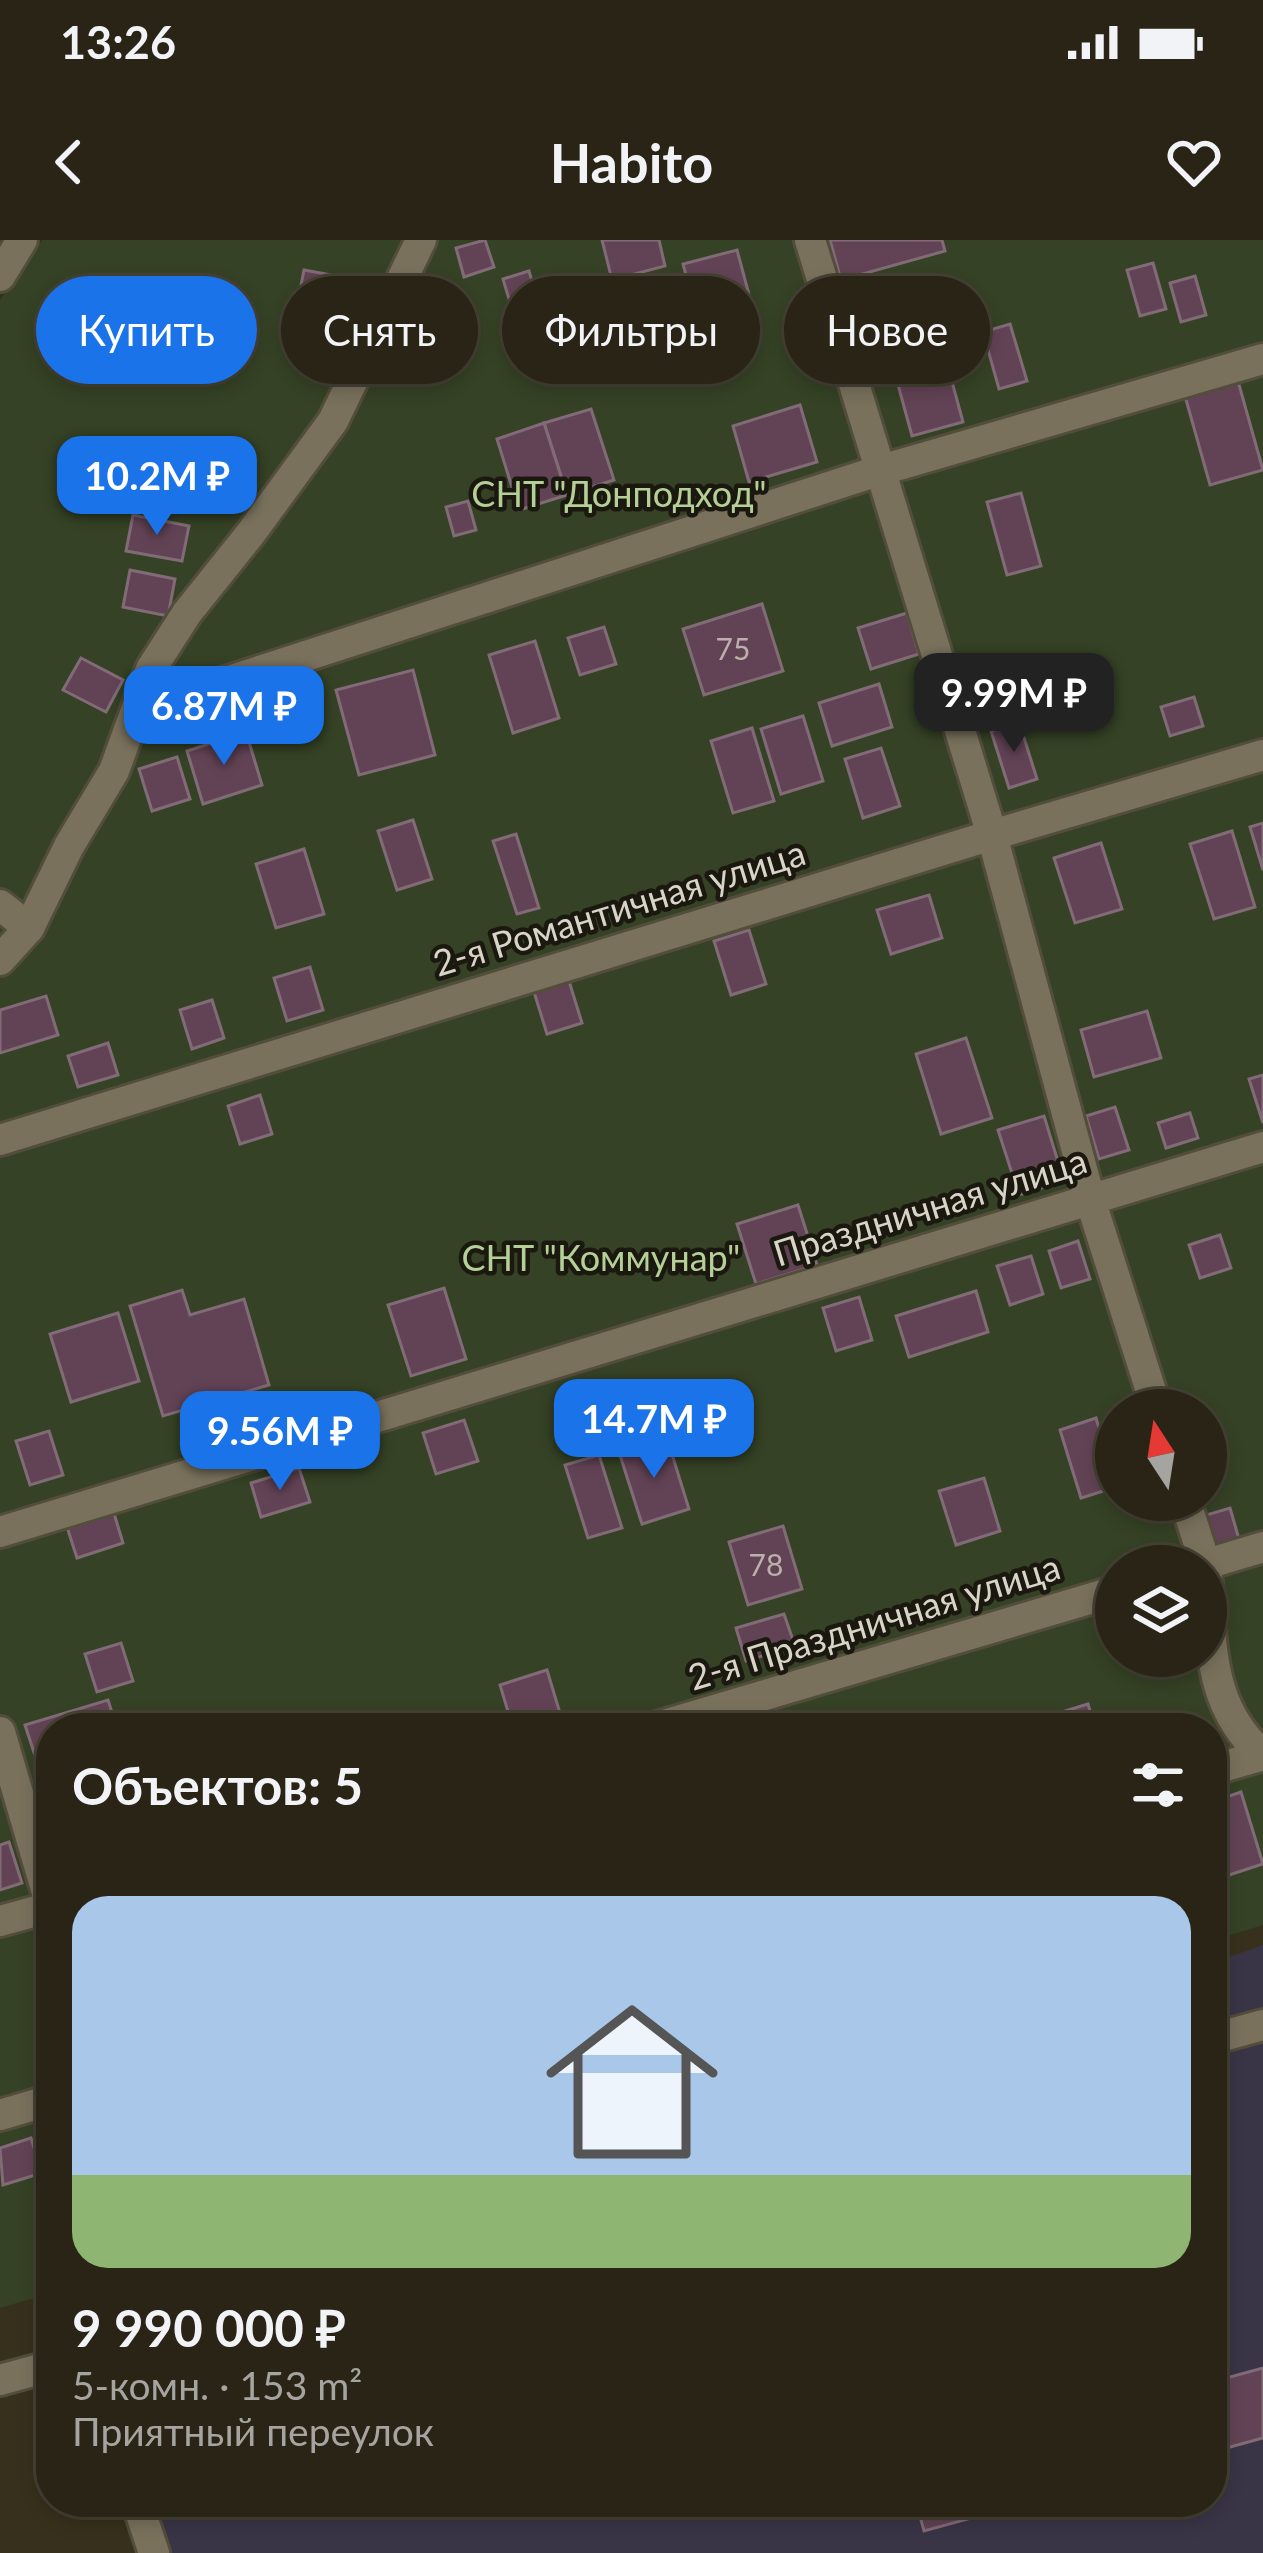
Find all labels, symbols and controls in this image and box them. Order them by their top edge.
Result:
text: 13:26 [60,15,176,69]
icon: back [36,129,102,195]
icon: heart [1161,129,1227,195]
text: Habito [550,130,713,195]
chip: Купить [36,276,257,384]
chip: Снять [281,276,478,384]
chip: Фильтры [502,276,760,384]
chip: Новое [784,276,990,384]
pin: 10.2M ₽ [46,436,268,538]
text: 10.2M ₽ [84,452,230,498]
park label: СНТ "Донподход" [471,471,767,515]
house number: 75 [716,630,750,666]
pin: 9.99M ₽ [903,653,1125,755]
pin: 6.87M ₽ [113,666,335,768]
text: 9.99M ₽ [941,669,1087,715]
text: 6.87M ₽ [151,682,297,728]
street label: 2-я Романтичная улица [427,829,810,985]
street label: Праздничная улица [768,1137,1092,1275]
park label: СНТ "Коммунар" [462,1235,740,1279]
pin: 14.7M ₽ [543,1379,765,1481]
north arrow [1095,1389,1227,1521]
map controls [1095,1389,1227,1677]
pin: 9.56M ₽ [169,1391,391,1493]
text: 14.7M ₽ [581,1395,727,1441]
text: 9.56M ₽ [207,1407,353,1453]
street label: 2-я Праздничная улица [682,1543,1065,1699]
button: layers [1095,1545,1227,1677]
house number: 78 [749,1546,783,1582]
icon: filters [1125,1752,1191,1818]
text: Объектов: 5 [72,1755,363,1816]
icon: home [524,1974,740,2190]
text: 9 990 000 ₽ [72,2297,346,2358]
text: 5-комн. · 153 m² [72,2362,362,2408]
text: Приятный переулок [72,2408,434,2454]

